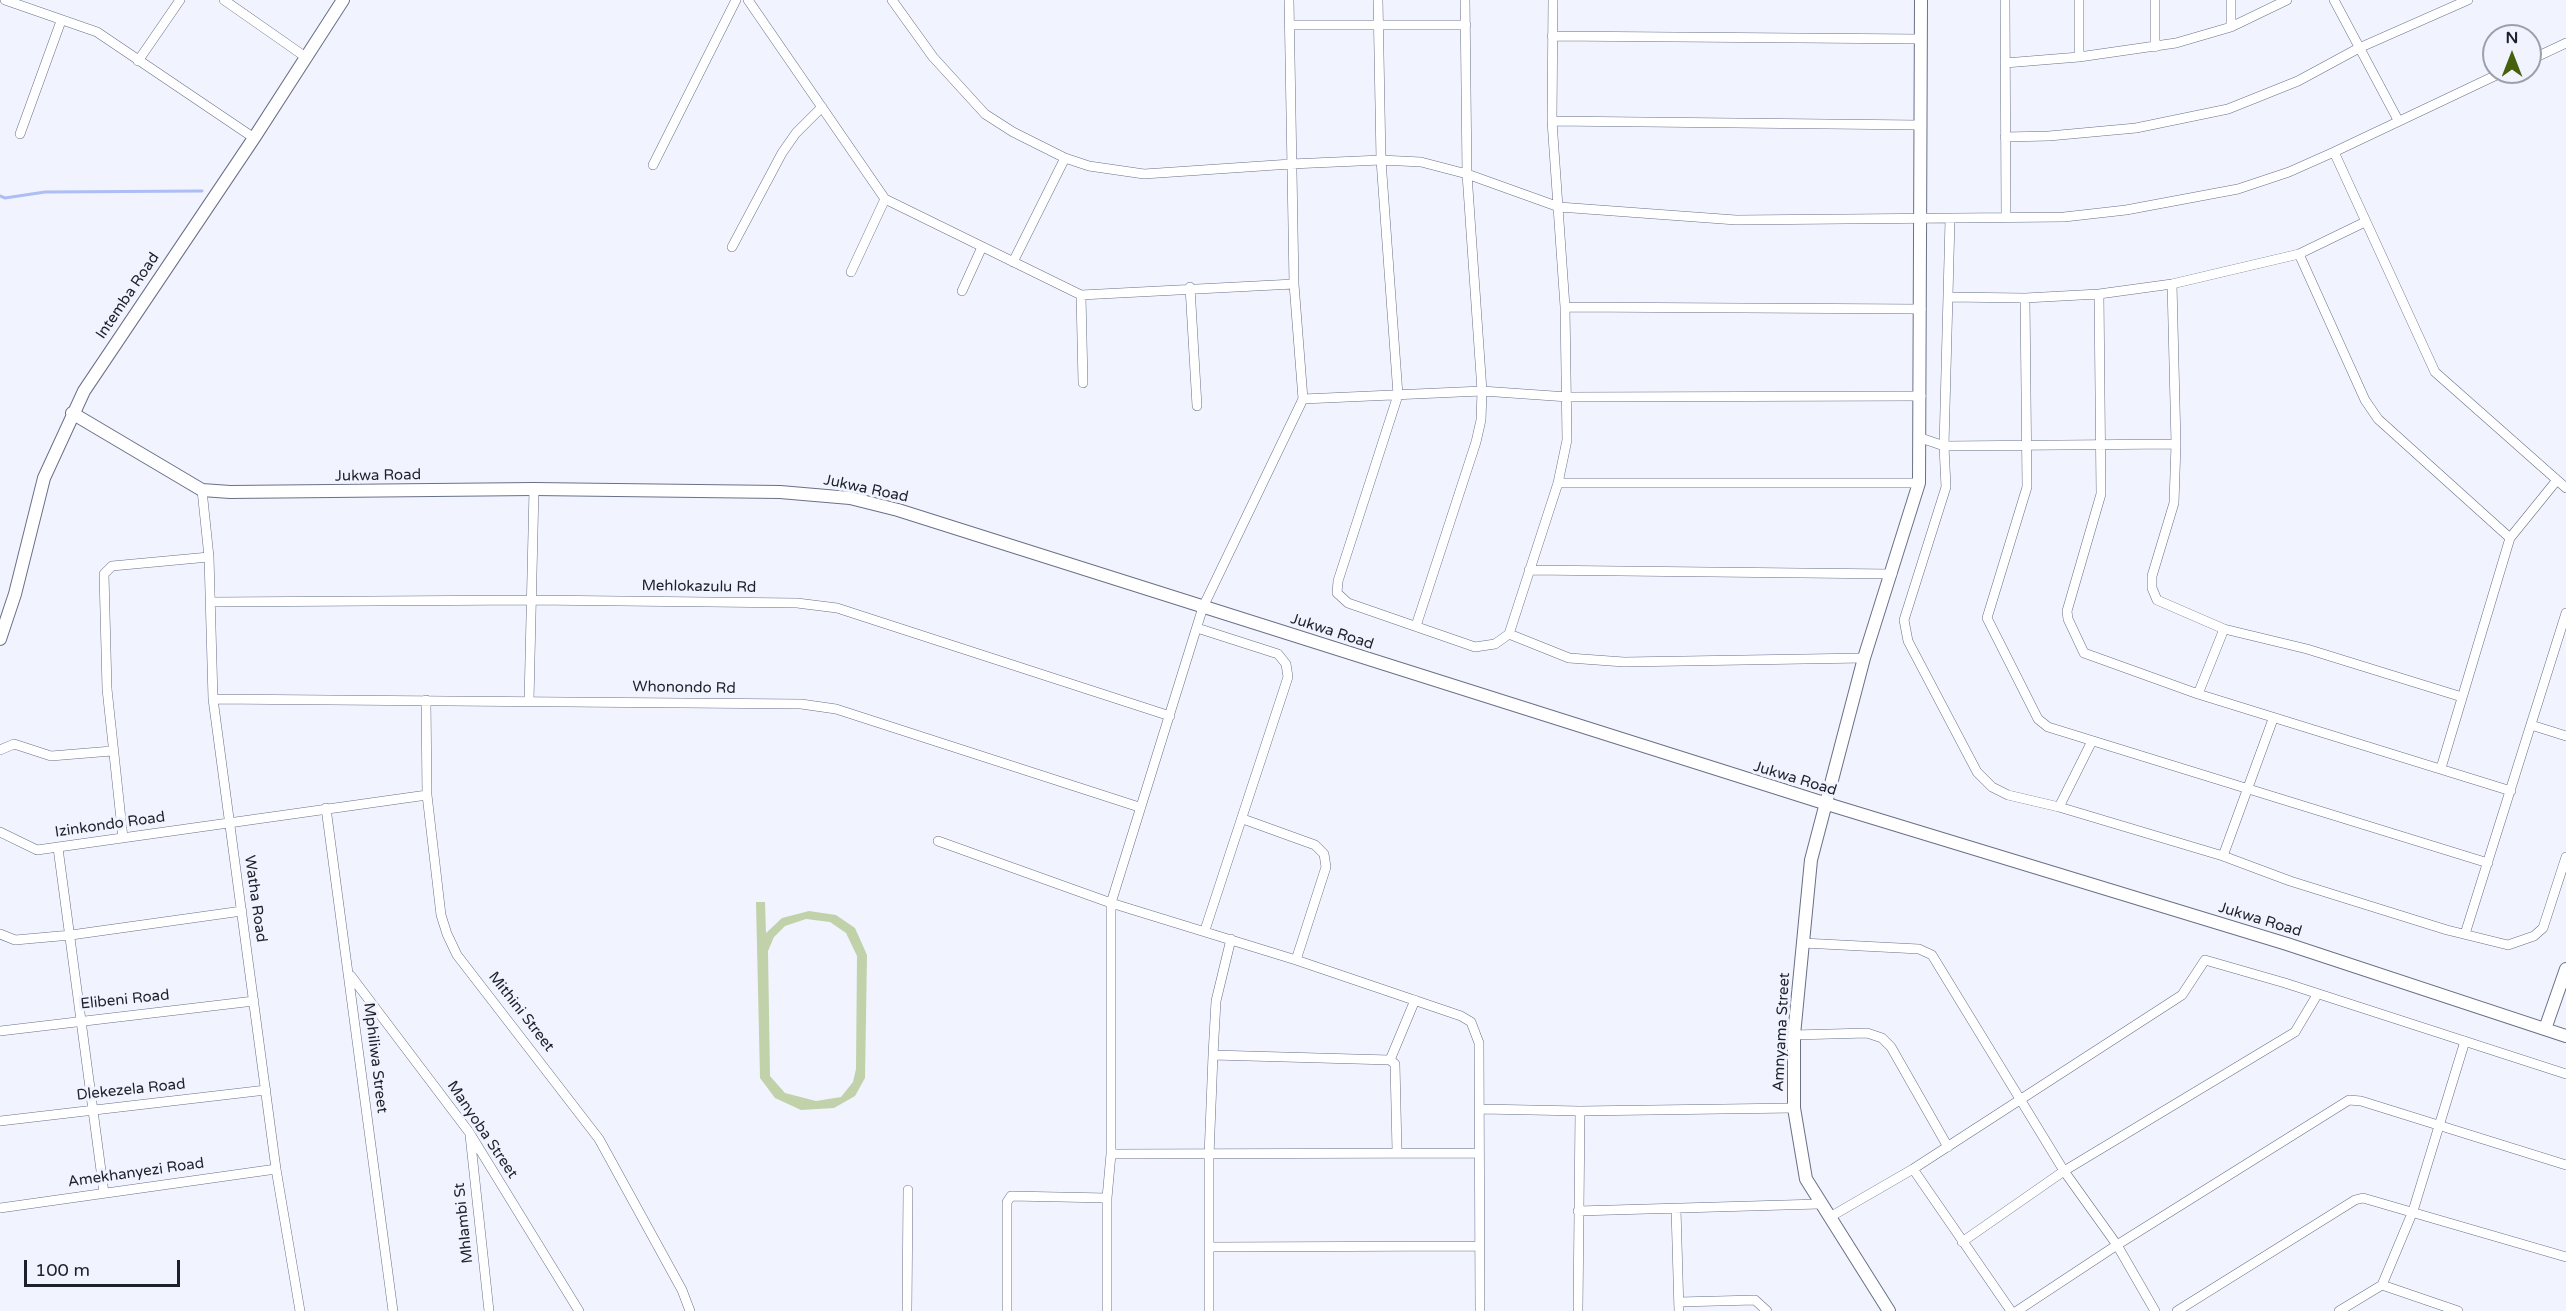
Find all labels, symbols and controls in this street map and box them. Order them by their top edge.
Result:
north arrow [2482,24,2542,84]
text: N [2506,28,2518,48]
street label: Intemba Road [92,249,164,343]
street label: Jukwa Road [335,466,421,486]
street label: Jukwa Road [822,471,910,507]
street label: Mehlokazulu Rd [641,577,757,597]
street label: Jukwa Road [1288,610,1376,654]
street label: Whonondo Rd [632,678,736,698]
street label: Jukwa Road [1751,758,1839,800]
street label: Izinkondo Road [54,808,166,842]
street label: Watha Road [240,854,270,944]
street label: Jukwa Road [2216,899,2304,941]
street label: Mithini Street [484,969,558,1055]
street label: Amnyama Street [1770,972,1794,1092]
street label: Elibeni Road [80,986,170,1014]
street label: Mphiliwa Street [359,1002,391,1114]
street label: Dlekezela Road [76,1075,186,1105]
street label: Manyoba Street [443,1078,521,1182]
street label: Amekhanyezi Road [67,1155,205,1191]
street label: Mhlambi St [451,1182,477,1264]
scale bar [27,1248,183,1286]
text: 100 m [35,1259,90,1281]

